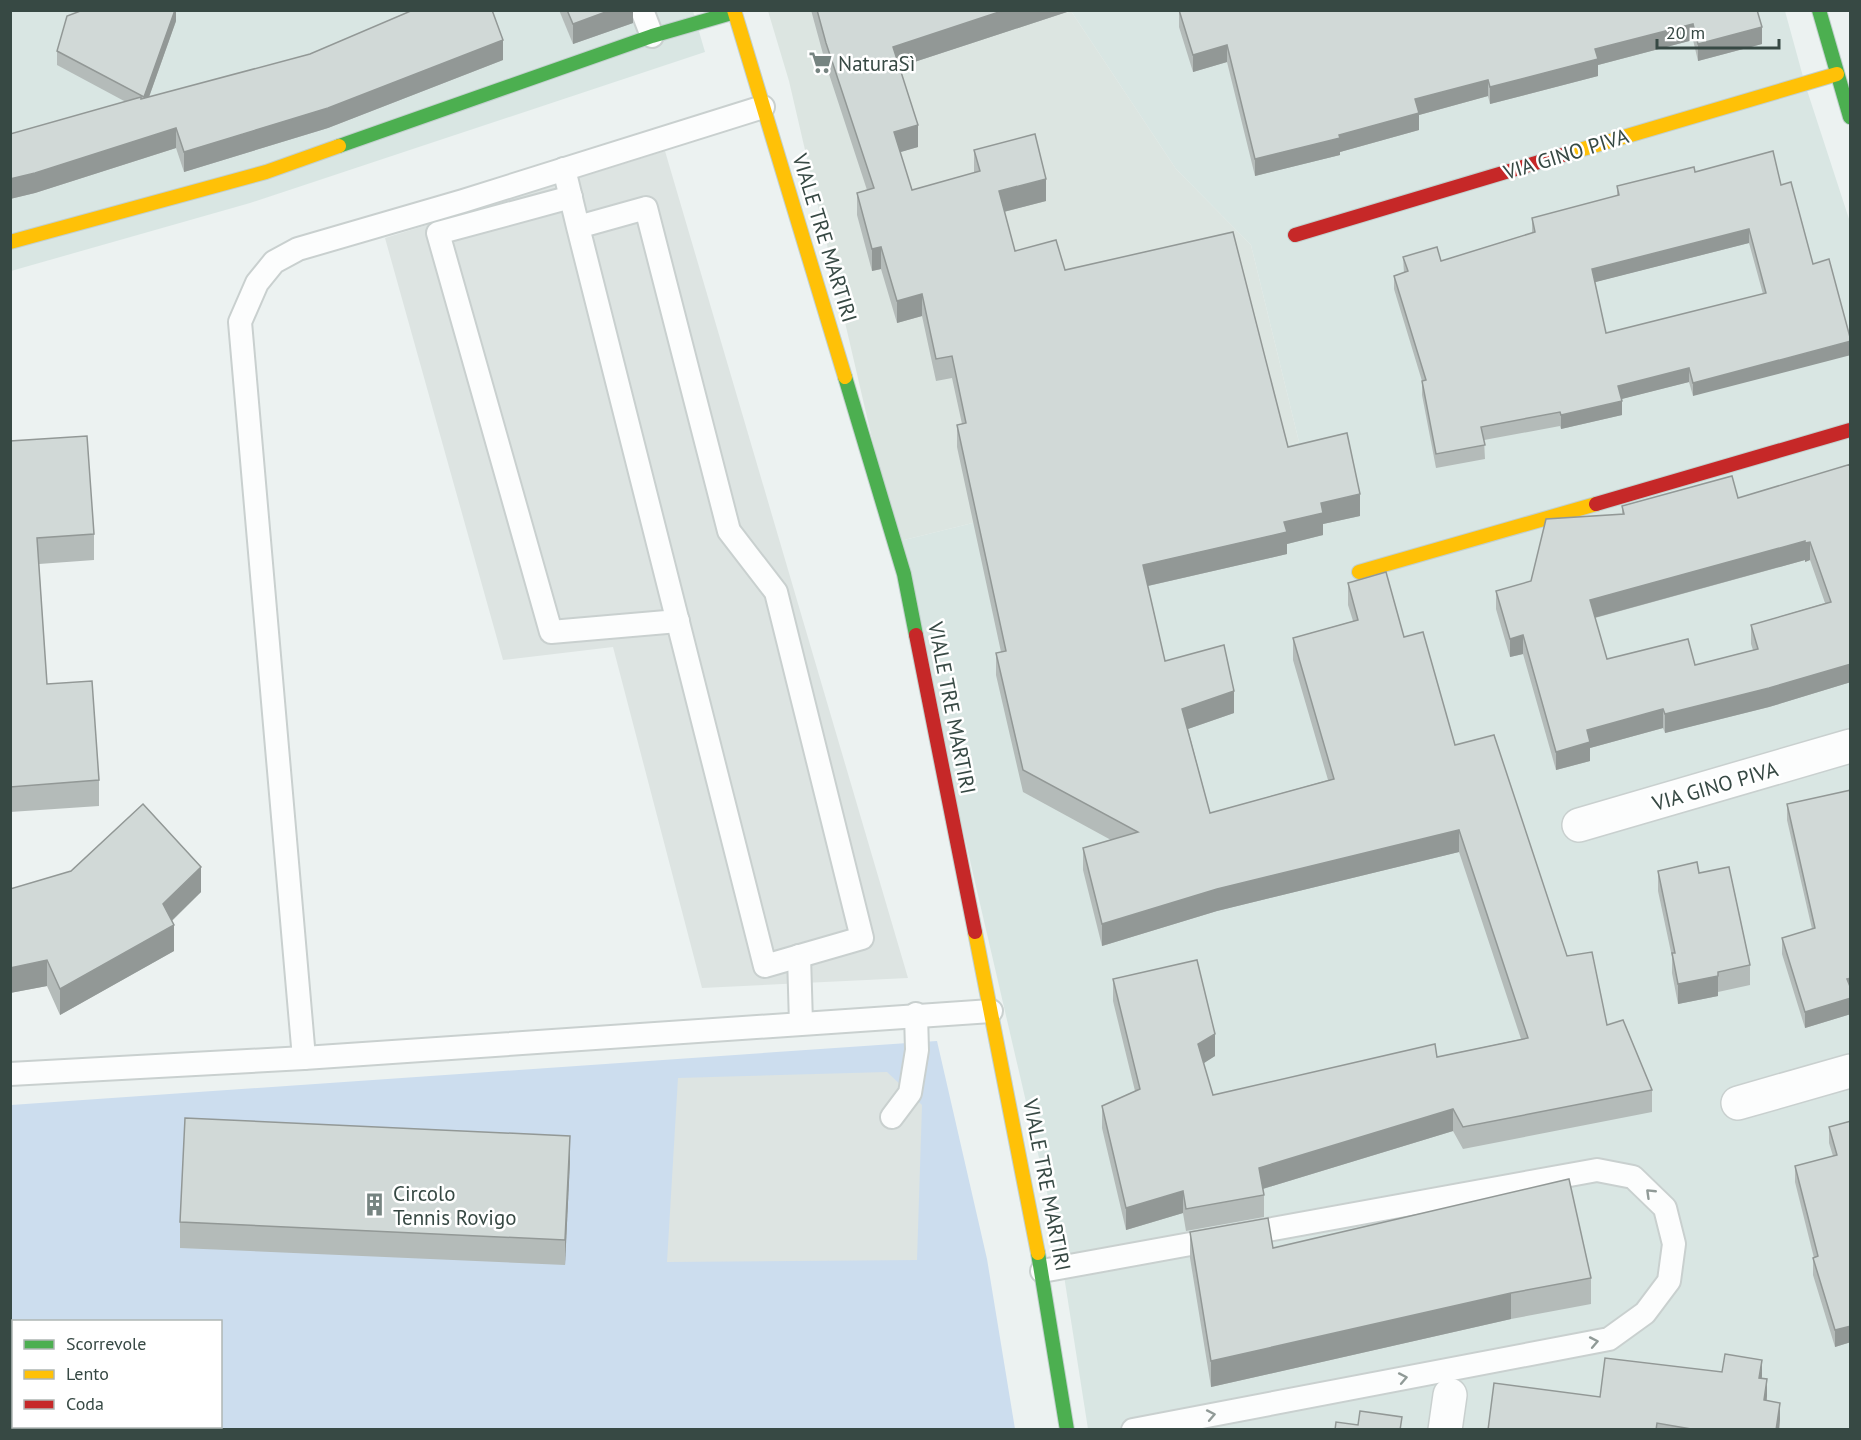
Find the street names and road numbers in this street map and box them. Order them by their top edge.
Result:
street label: VIA GINO PIVA [1499,122,1632,186]
street label: VIALE TRE MARTIRI [786,149,863,326]
street label: VIALE TRE MARTIRI [922,619,982,796]
street label: VIA GINO PIVA [1648,755,1782,817]
street label: VIALE TRE MARTIRI [1017,1096,1077,1273]

